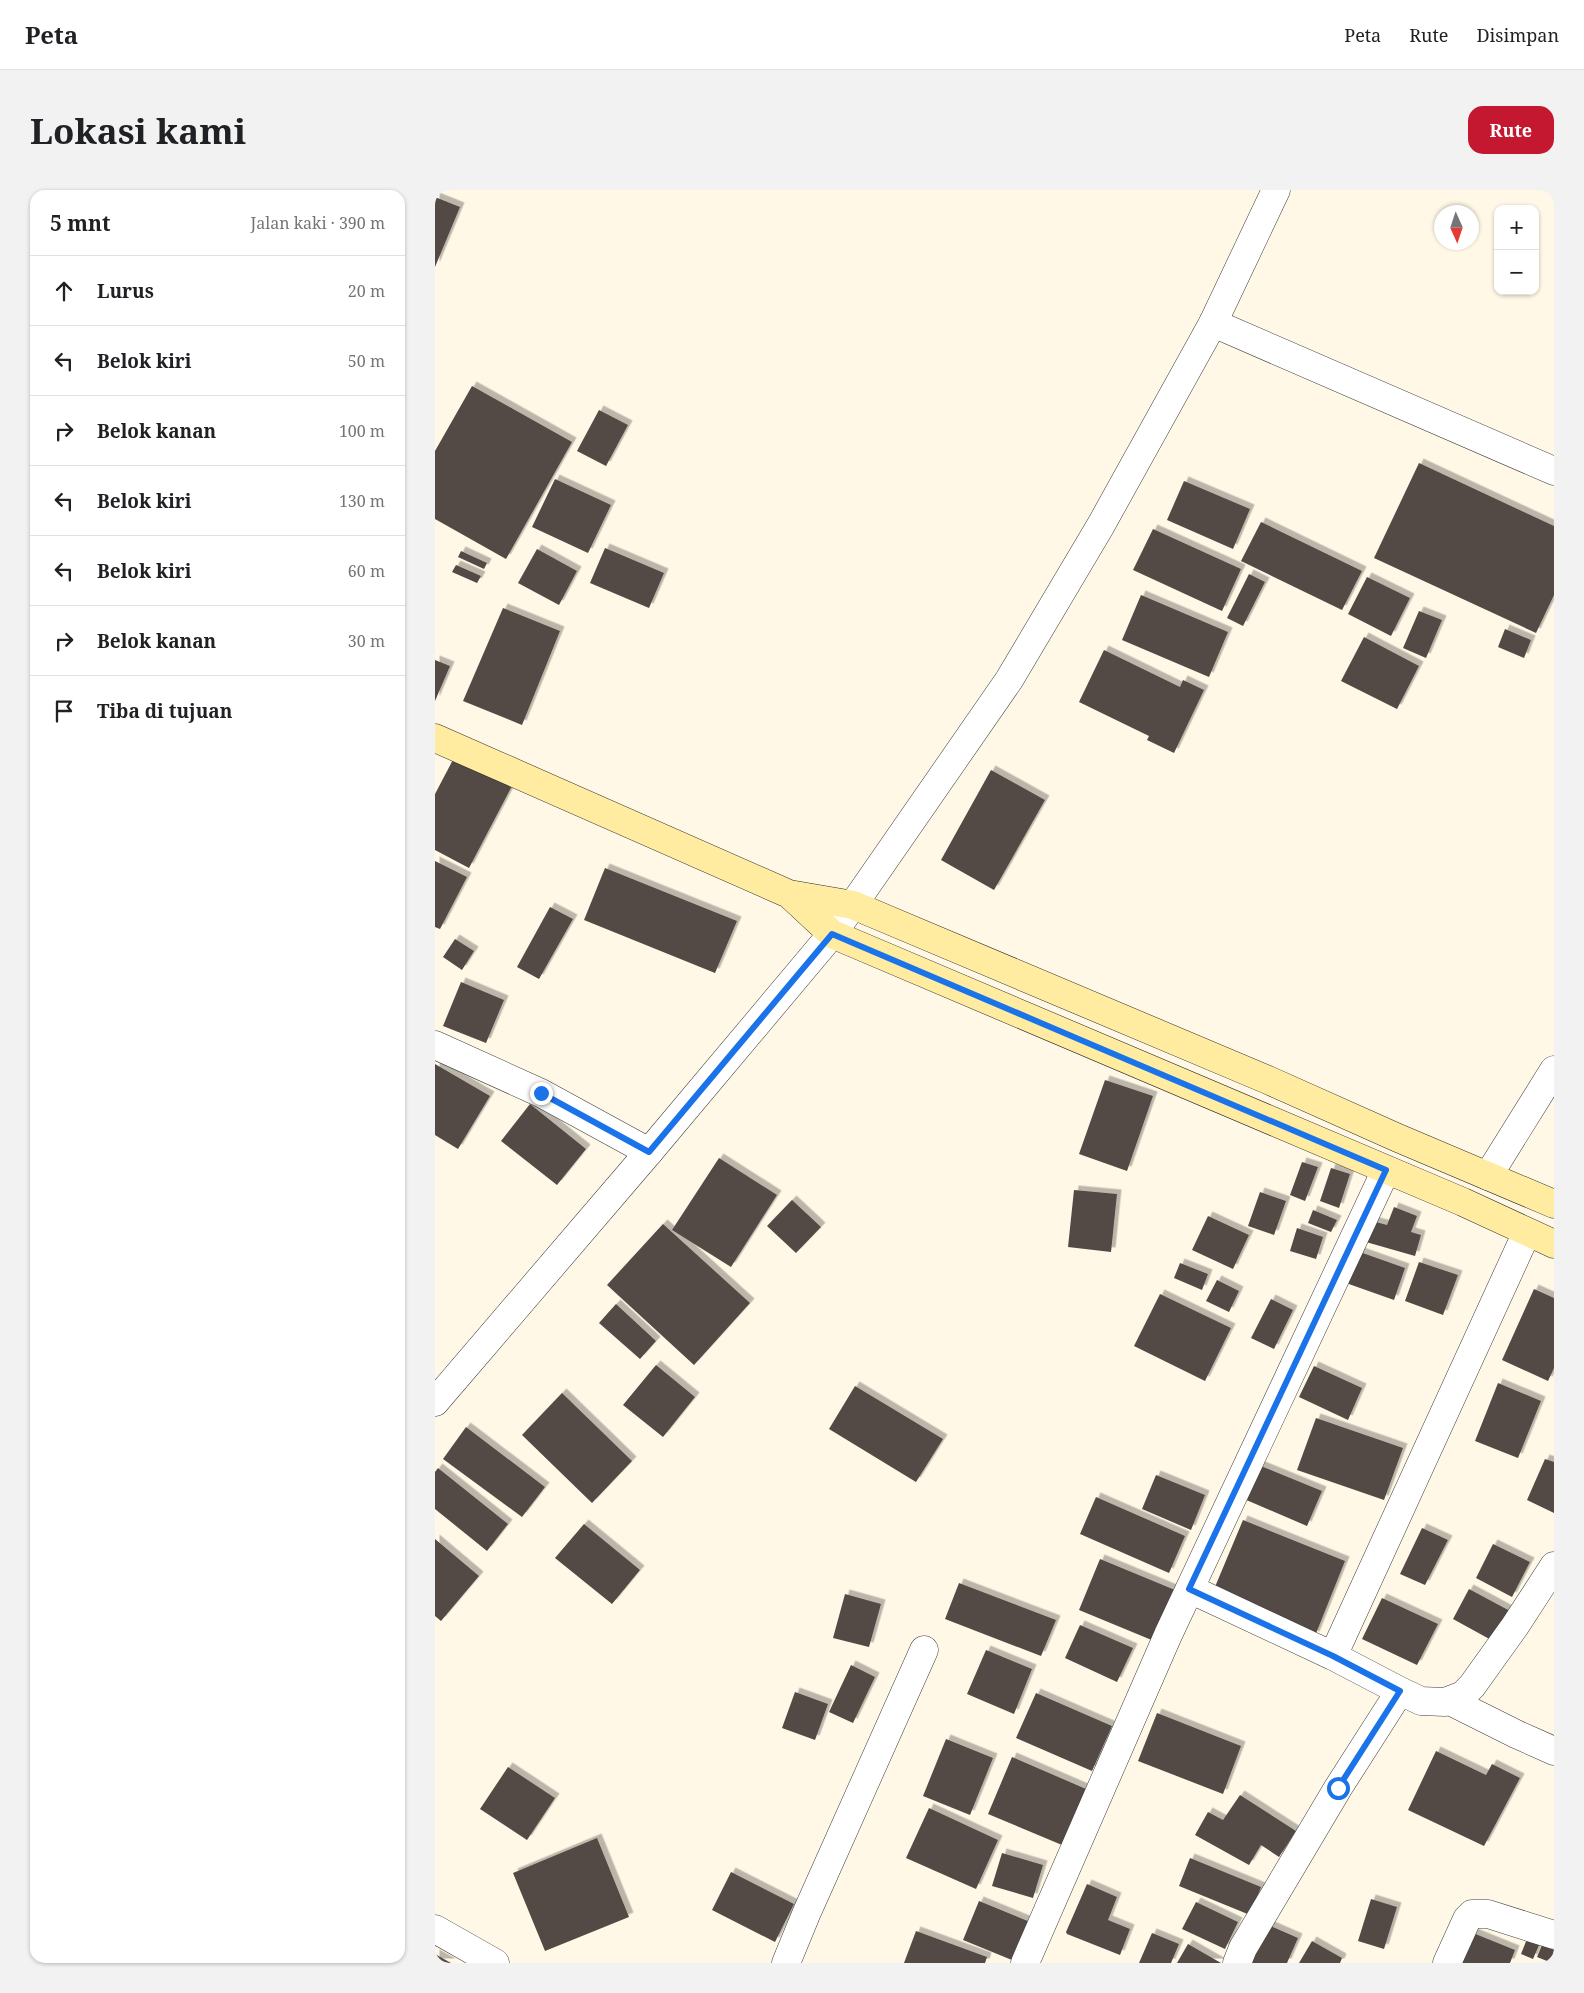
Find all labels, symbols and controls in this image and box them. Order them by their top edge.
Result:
text: Peta [25,18,78,51]
text: Peta [1344,23,1381,47]
text: Rute [1409,23,1448,47]
text: Disimpan [1476,23,1559,47]
button: Rute [1468,106,1554,154]
text: Lokasi kami [30,107,246,154]
north arrow [1434,205,1479,250]
map controls [1494,205,1539,295]
button: + [1494,205,1539,250]
text: 5 mnt [50,209,111,237]
text: Jalan kaki · 390 m [251,212,385,234]
button: − [1494,250,1539,295]
icon: ahead [50,277,78,305]
text: Lurus [97,278,154,304]
text: 20 m [348,280,385,302]
icon: left [50,347,78,375]
text: Belok kiri [97,348,191,374]
text: 50 m [348,350,385,372]
icon: right [50,417,78,445]
text: Belok kanan [97,418,216,444]
text: 100 m [339,420,385,442]
icon: left [50,487,78,515]
text: Belok kiri [97,488,191,514]
text: 130 m [339,490,385,512]
icon: left [50,557,78,585]
text: Belok kiri [97,558,191,584]
text: 60 m [348,560,385,582]
icon: right [50,627,78,655]
text: Belok kanan [97,628,216,654]
text: 30 m [348,630,385,652]
icon: arrive [50,697,78,725]
text: Tiba di tujuan [97,698,232,724]
route end [530,1082,553,1105]
route start [1327,1777,1350,1800]

